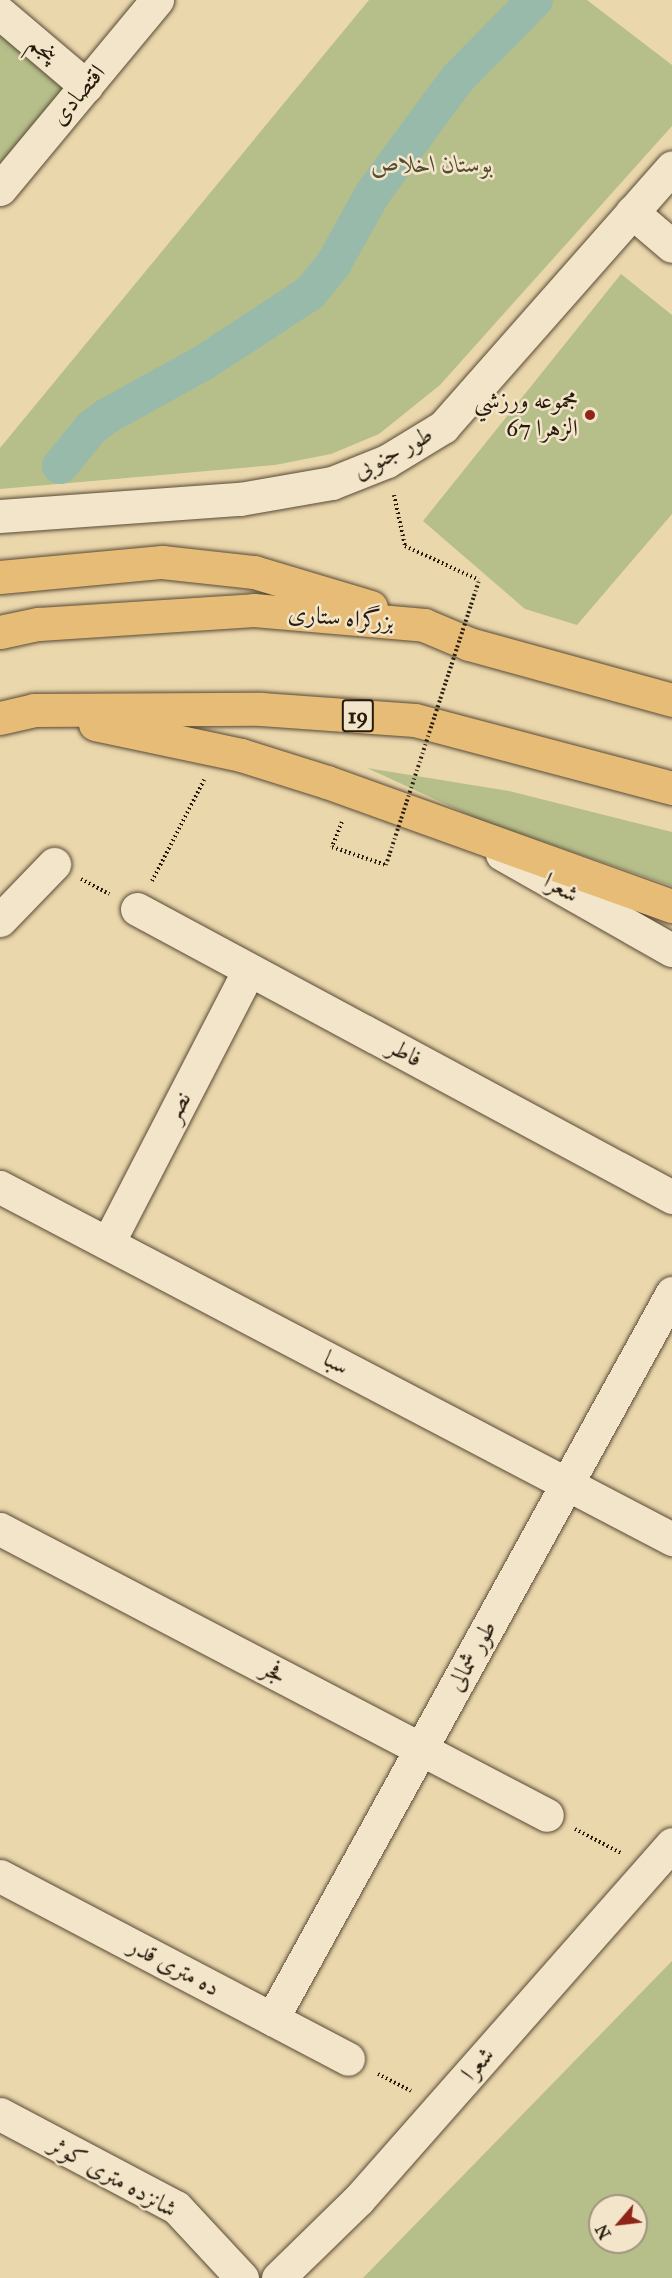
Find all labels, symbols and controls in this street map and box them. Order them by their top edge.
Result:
street label: پنجم [23,29,63,69]
street label: اقتصادی [44,59,112,131]
park label: بوستان اخلاص [371,151,493,179]
place label: مجموعه ورزشي الزهرا 67 [474,387,578,443]
marker: مجموعه ورزشي الزهرا 67 [583,408,597,422]
street label: طور جنوبی [348,420,438,486]
street label: بزرگراه ستاری [287,599,395,637]
road number: 19 [342,697,374,735]
street label: شعرا [538,867,584,909]
street label: فاطر [383,1032,427,1074]
street label: نصر [158,1087,198,1127]
street label: سبا [318,1344,354,1382]
street label: طور شمالی [441,1616,503,1696]
street label: فجر [257,1654,291,1690]
street label: ده متری قدر [124,1931,224,2003]
street label: شعرا [455,2041,501,2087]
street label: شانزده متری کوثر [44,2130,182,2224]
north arrow [588,2194,648,2254]
text: N [592,2221,615,2242]

